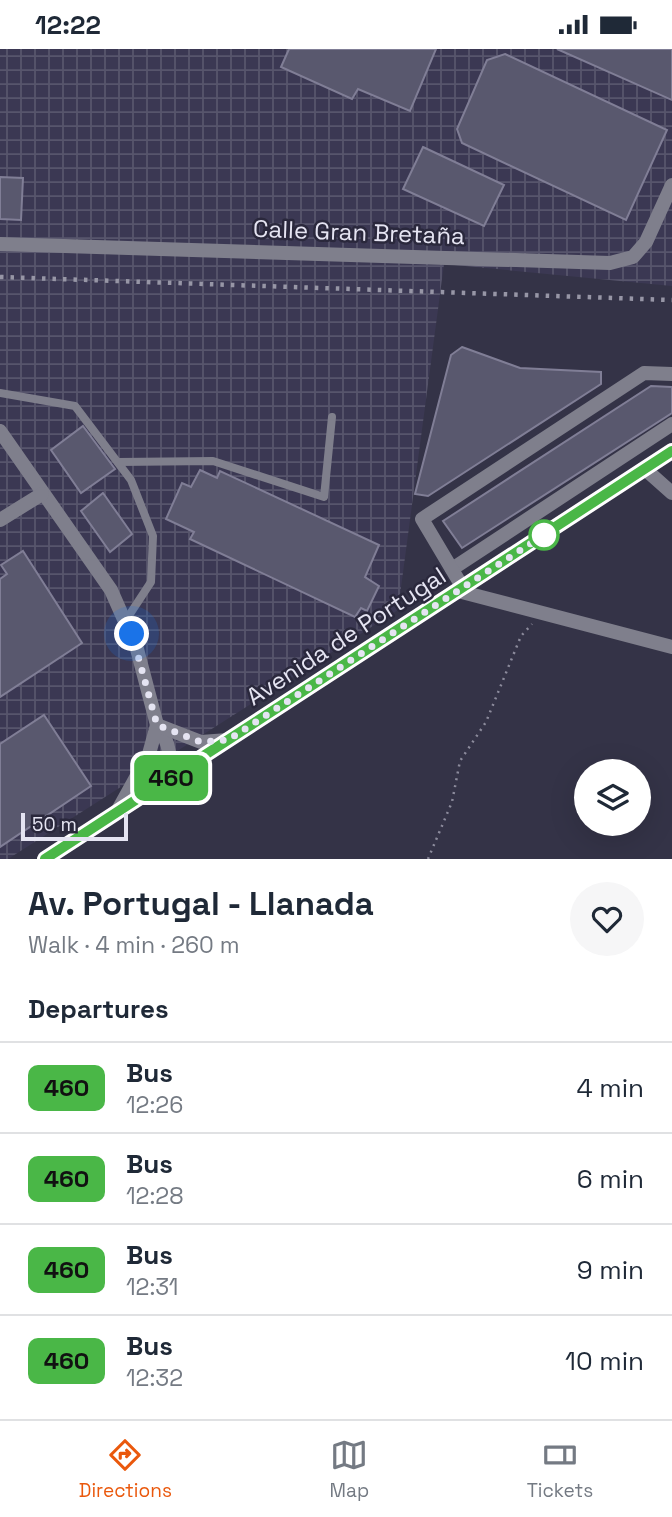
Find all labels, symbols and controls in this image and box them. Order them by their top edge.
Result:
text: 12:22 [35,8,101,42]
street label: Calle Gran Bretaña [253,213,466,251]
unlabelled marker [529,520,559,550]
street label: Avenida de Portugal [240,560,452,712]
your location [114,616,149,651]
line badge: 460 [131,755,211,801]
map controls [574,759,651,836]
button: layers [574,759,651,836]
text: 460 [148,762,194,793]
scale bar [21,810,128,842]
text: 50 m [32,812,77,837]
button: heart [570,882,644,956]
text: Av. Portugal - Llanada [28,883,374,925]
text: Walk · 4 min · 260 m [28,930,240,960]
text: Departures [28,992,169,1026]
text: Bus [126,1056,173,1090]
text: 4 min [576,1071,644,1105]
text: 460 [44,1072,89,1103]
text: 12:26 [126,1090,183,1120]
text: Bus [126,1147,173,1181]
text: 6 min [577,1162,644,1196]
text: 460 [44,1163,89,1194]
text: 12:28 [126,1181,184,1211]
text: Bus [126,1238,173,1272]
text: 9 min [577,1253,644,1287]
text: 460 [44,1254,89,1285]
text: 12:31 [126,1272,178,1302]
text: Bus [126,1329,173,1363]
text: 10 min [565,1344,644,1378]
text: 460 [44,1345,89,1376]
text: 12:32 [126,1363,183,1393]
tab: Directions [79,1436,172,1503]
tab: Map [330,1436,369,1503]
tab: Tickets [527,1436,593,1503]

